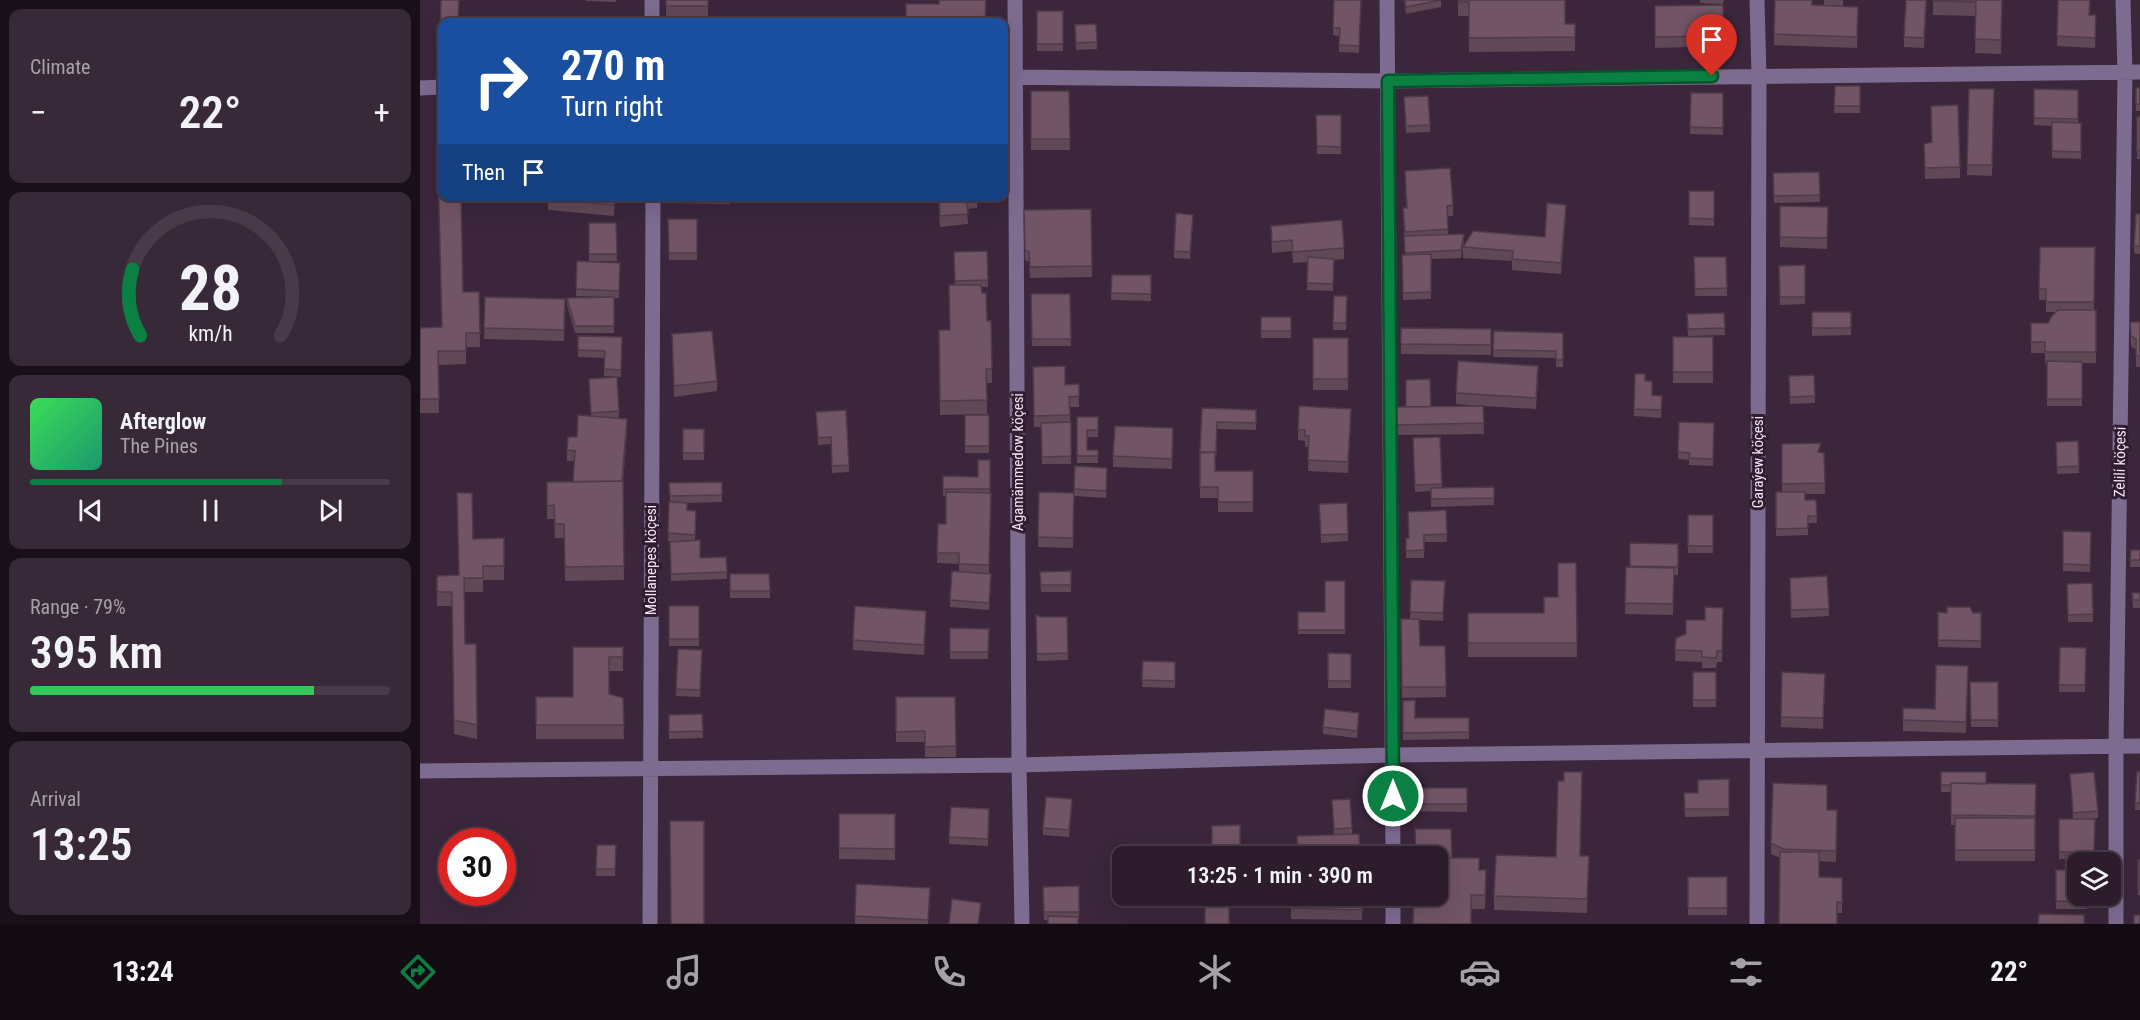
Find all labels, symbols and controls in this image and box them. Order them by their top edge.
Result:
pin [1686,14,1737,76]
icon: arrive [1695,23,1728,56]
text: 270 m [561,41,666,90]
icon: right [462,42,540,120]
text: Climate [30,55,90,79]
text: 22° [179,86,241,139]
text: Turn right [561,91,663,123]
text: − [30,93,47,132]
text: + [374,93,390,132]
icon: arrive [517,156,550,189]
text: Then [462,160,505,185]
text: 28 [178,252,242,325]
text: km/h [188,321,232,346]
street label: Agamämmedow köçesi [1009,393,1027,531]
text: Afterglow [120,409,206,434]
street label: Garaýew köçesi [1749,416,1767,508]
street label: Zelili köçesi [2110,427,2130,497]
text: The Pines [120,434,198,458]
icon: previous [74,494,107,527]
icon: pause [194,494,227,527]
icon: next [314,494,347,527]
street label: Mollanepes köçesi [642,505,660,615]
text: Range · 79% [30,595,126,619]
text: 395 km [30,626,163,679]
position arrow [1361,764,1425,828]
text: Arrival [30,787,81,811]
text: 13:25 [30,818,132,871]
speed limit sign: 30 [438,828,516,906]
map controls [2067,852,2121,906]
button: layers [2067,852,2121,906]
text: 13:25 · 1 min · 390 m [1187,863,1373,888]
icon: directions [397,951,439,993]
icon: music [663,951,705,993]
icon: phone [928,951,970,993]
icon: climate [1194,951,1236,993]
icon: car [1459,951,1501,993]
icon: filters [1725,951,1767,993]
text: 13:24 [112,956,174,988]
text: 22° [1990,956,2028,988]

